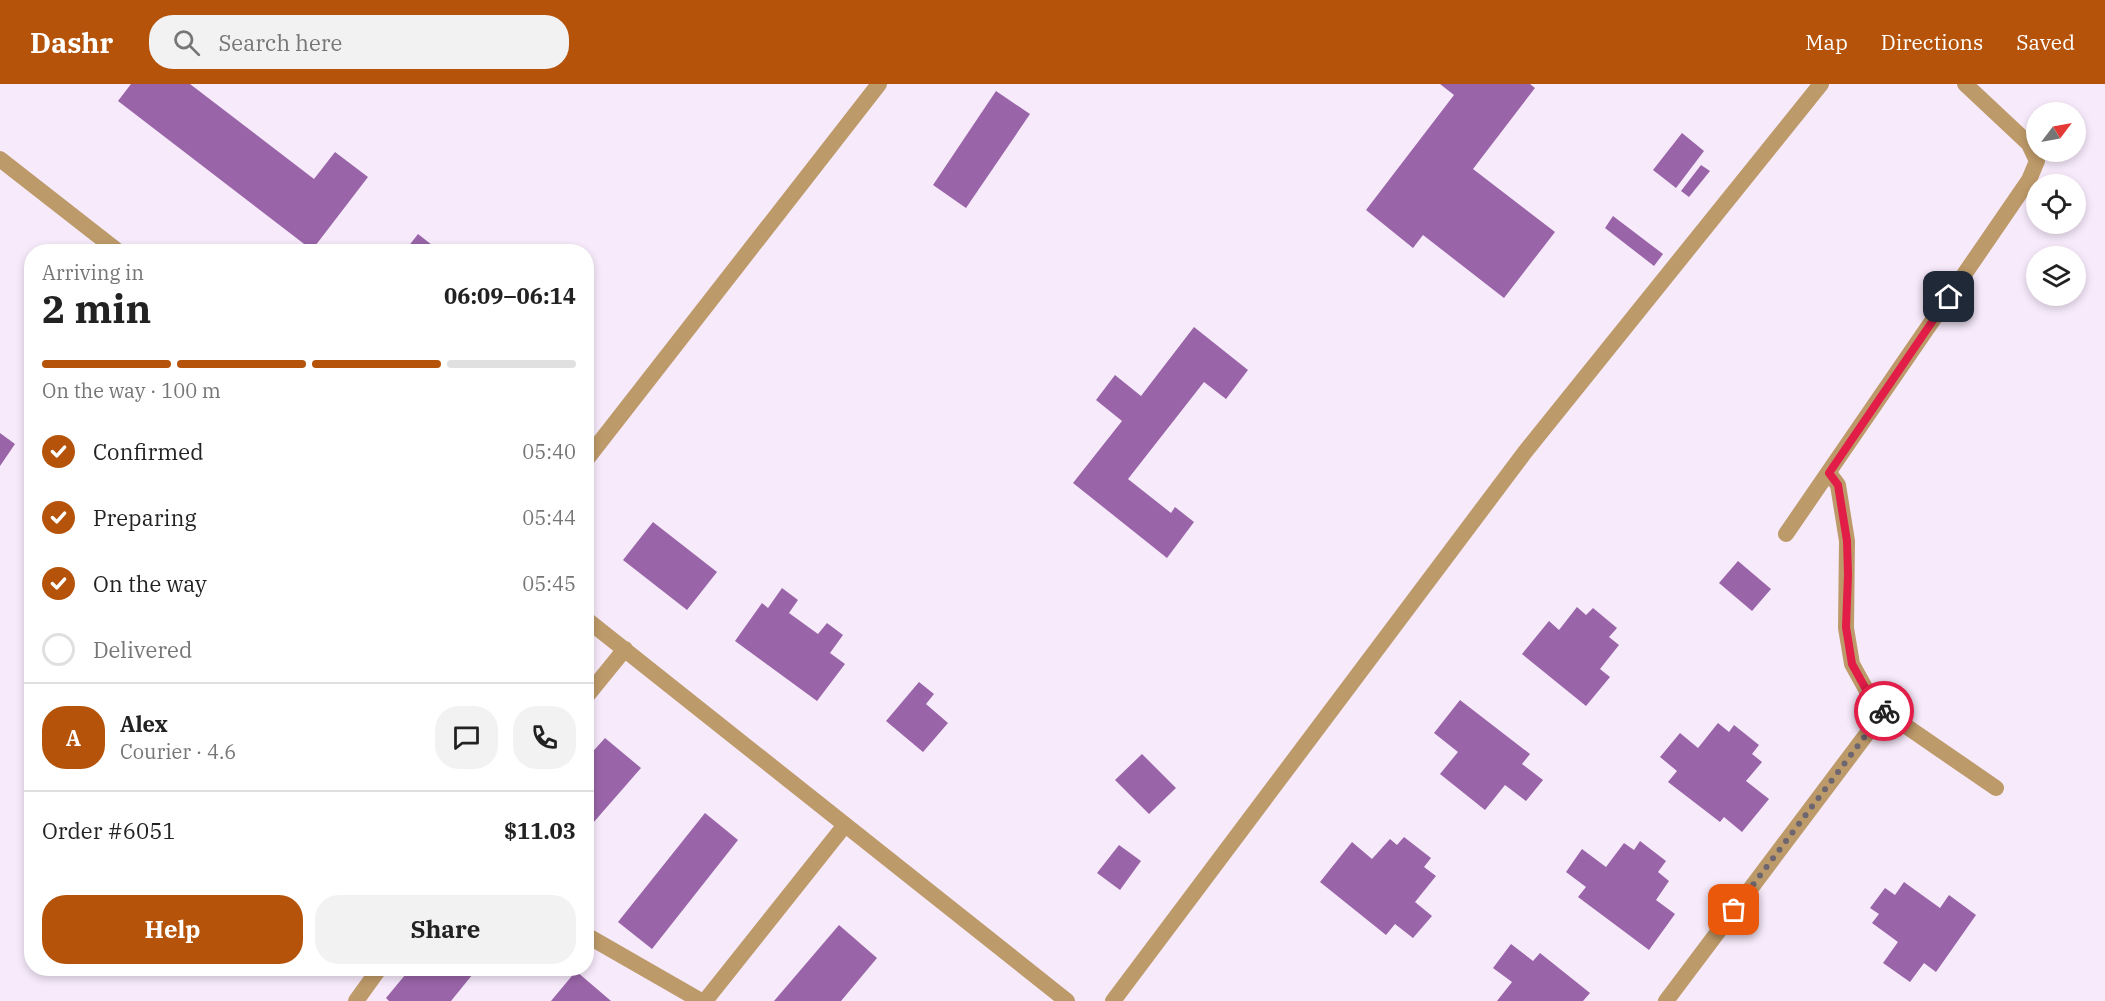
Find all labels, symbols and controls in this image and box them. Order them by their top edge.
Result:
search box [149,15,569,69]
text: Dashr [30,24,113,61]
icon: search [170,26,203,59]
text: Search here [218,28,342,57]
text: Map [1805,28,1848,56]
text: Directions [1881,28,1983,56]
text: Saved [2016,28,2075,56]
north arrow [2026,102,2086,162]
map controls [2026,102,2086,306]
button: locate [2026,174,2086,234]
button: layers [2026,246,2086,306]
text: Arriving in [42,259,144,286]
pin [1923,271,1974,322]
icon: home [1932,280,1965,313]
text: 06:09–06:14 [444,281,576,310]
text: 2 min [42,283,151,334]
text: On the way · 100 m [42,377,221,404]
icon: check [42,435,75,468]
text: Confirmed [93,437,204,466]
text: 05:40 [522,438,576,465]
icon: check [42,501,75,534]
text: Preparing [93,503,197,532]
text: 05:44 [522,504,576,531]
icon: check [42,567,75,600]
text: On the way [93,569,207,598]
text: 05:45 [522,570,576,597]
text: Delivered [93,635,192,664]
courier [1854,681,1914,741]
icon: bike [1868,695,1901,728]
button: chat [435,706,498,769]
button: phone [513,706,576,769]
text: Alex [120,709,168,738]
text: A [66,723,81,752]
text: Courier · 4.6 [120,738,236,765]
text: Order #6051 [42,816,176,845]
text: $11.03 [504,816,576,845]
pin [1708,884,1759,935]
icon: bag [1717,893,1750,926]
button: Help [42,895,303,964]
button: Share [315,895,576,964]

